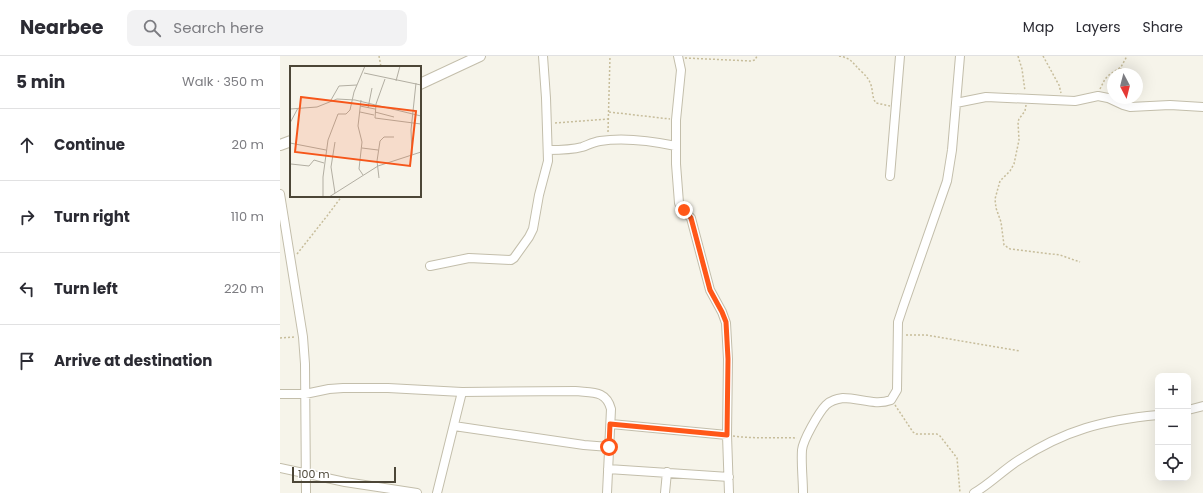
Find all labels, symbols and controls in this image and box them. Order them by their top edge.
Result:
search box [127,10,407,46]
text: Nearbee [20,14,103,41]
icon: search [141,17,163,39]
text: Search here [173,17,264,38]
text: Map [1023,17,1054,37]
text: Layers [1076,17,1120,37]
text: Share [1142,17,1183,37]
inset map [290,66,421,197]
north arrow [1107,68,1143,104]
text: 5 min [16,70,65,94]
text: Walk · 350 m [182,72,264,91]
icon: ahead [16,134,38,156]
text: Continue [54,134,125,155]
text: 20 m [231,135,264,154]
route end [675,201,693,219]
icon: right [16,206,38,228]
text: Turn right [54,206,130,227]
text: 110 m [231,207,264,226]
icon: left [16,278,38,300]
text: Turn left [54,278,118,299]
text: 220 m [224,279,264,298]
icon: arrive [16,350,38,372]
text: Arrive at destination [54,350,212,371]
map controls [1155,373,1191,481]
button: + [1155,373,1191,409]
button: − [1155,409,1191,445]
route start [600,438,618,456]
button: locate [1155,445,1191,481]
scale bar [292,465,396,484]
text: 100 m [298,466,330,482]

